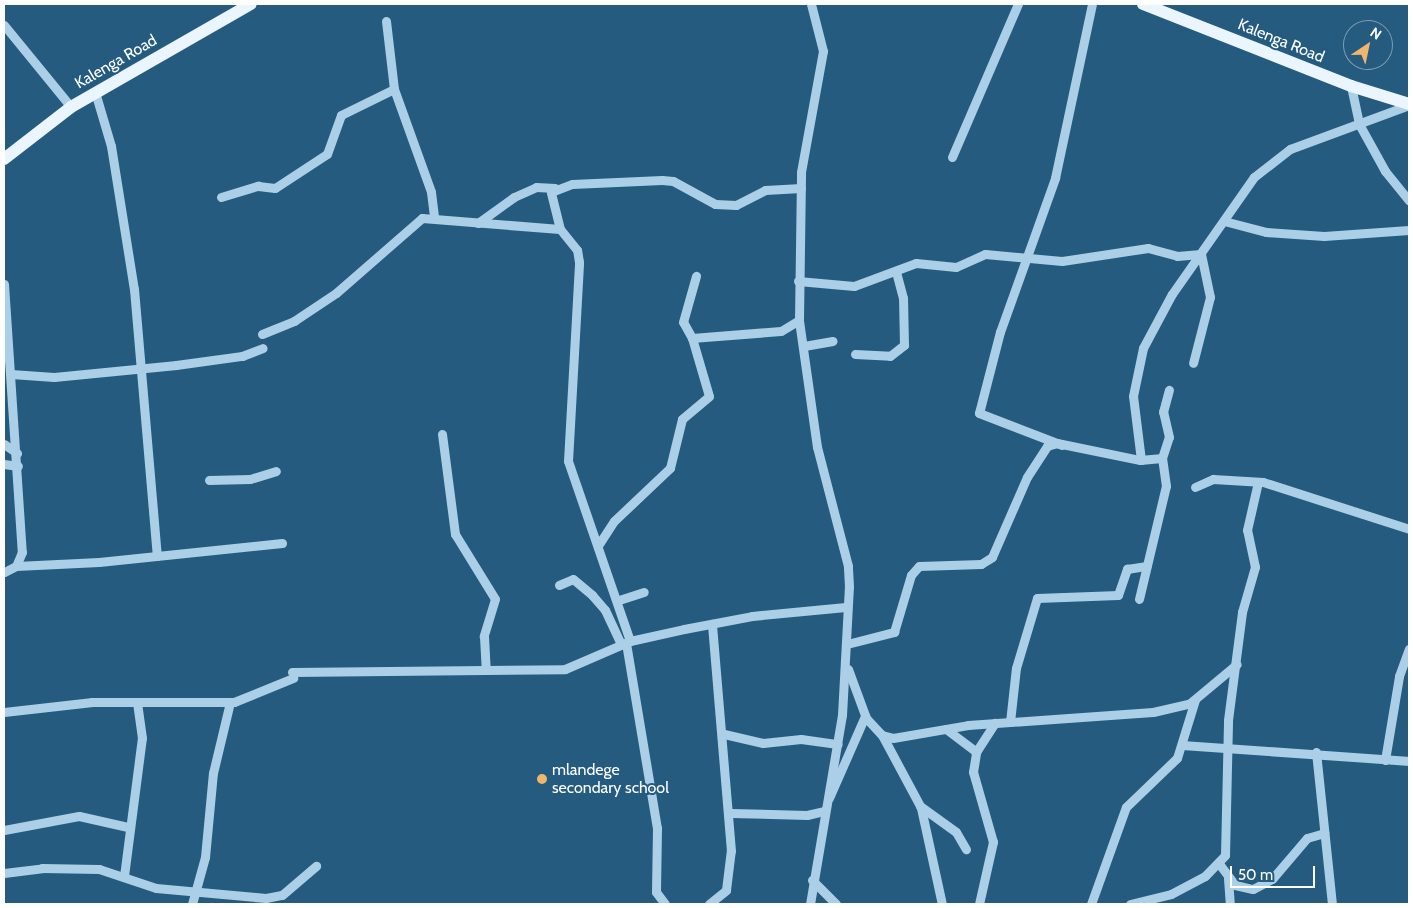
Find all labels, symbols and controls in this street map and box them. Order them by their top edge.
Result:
street label: Kalenga Road [1235,15,1327,67]
north arrow [1343,20,1393,70]
text: N [1367,23,1385,44]
street label: Kalenga Road [72,31,160,93]
place label: mlandege secondary school [552,760,669,798]
marker: mlandege secondary school [536,773,548,785]
scale bar [1233,856,1318,888]
text: 50 m [1238,866,1273,884]

